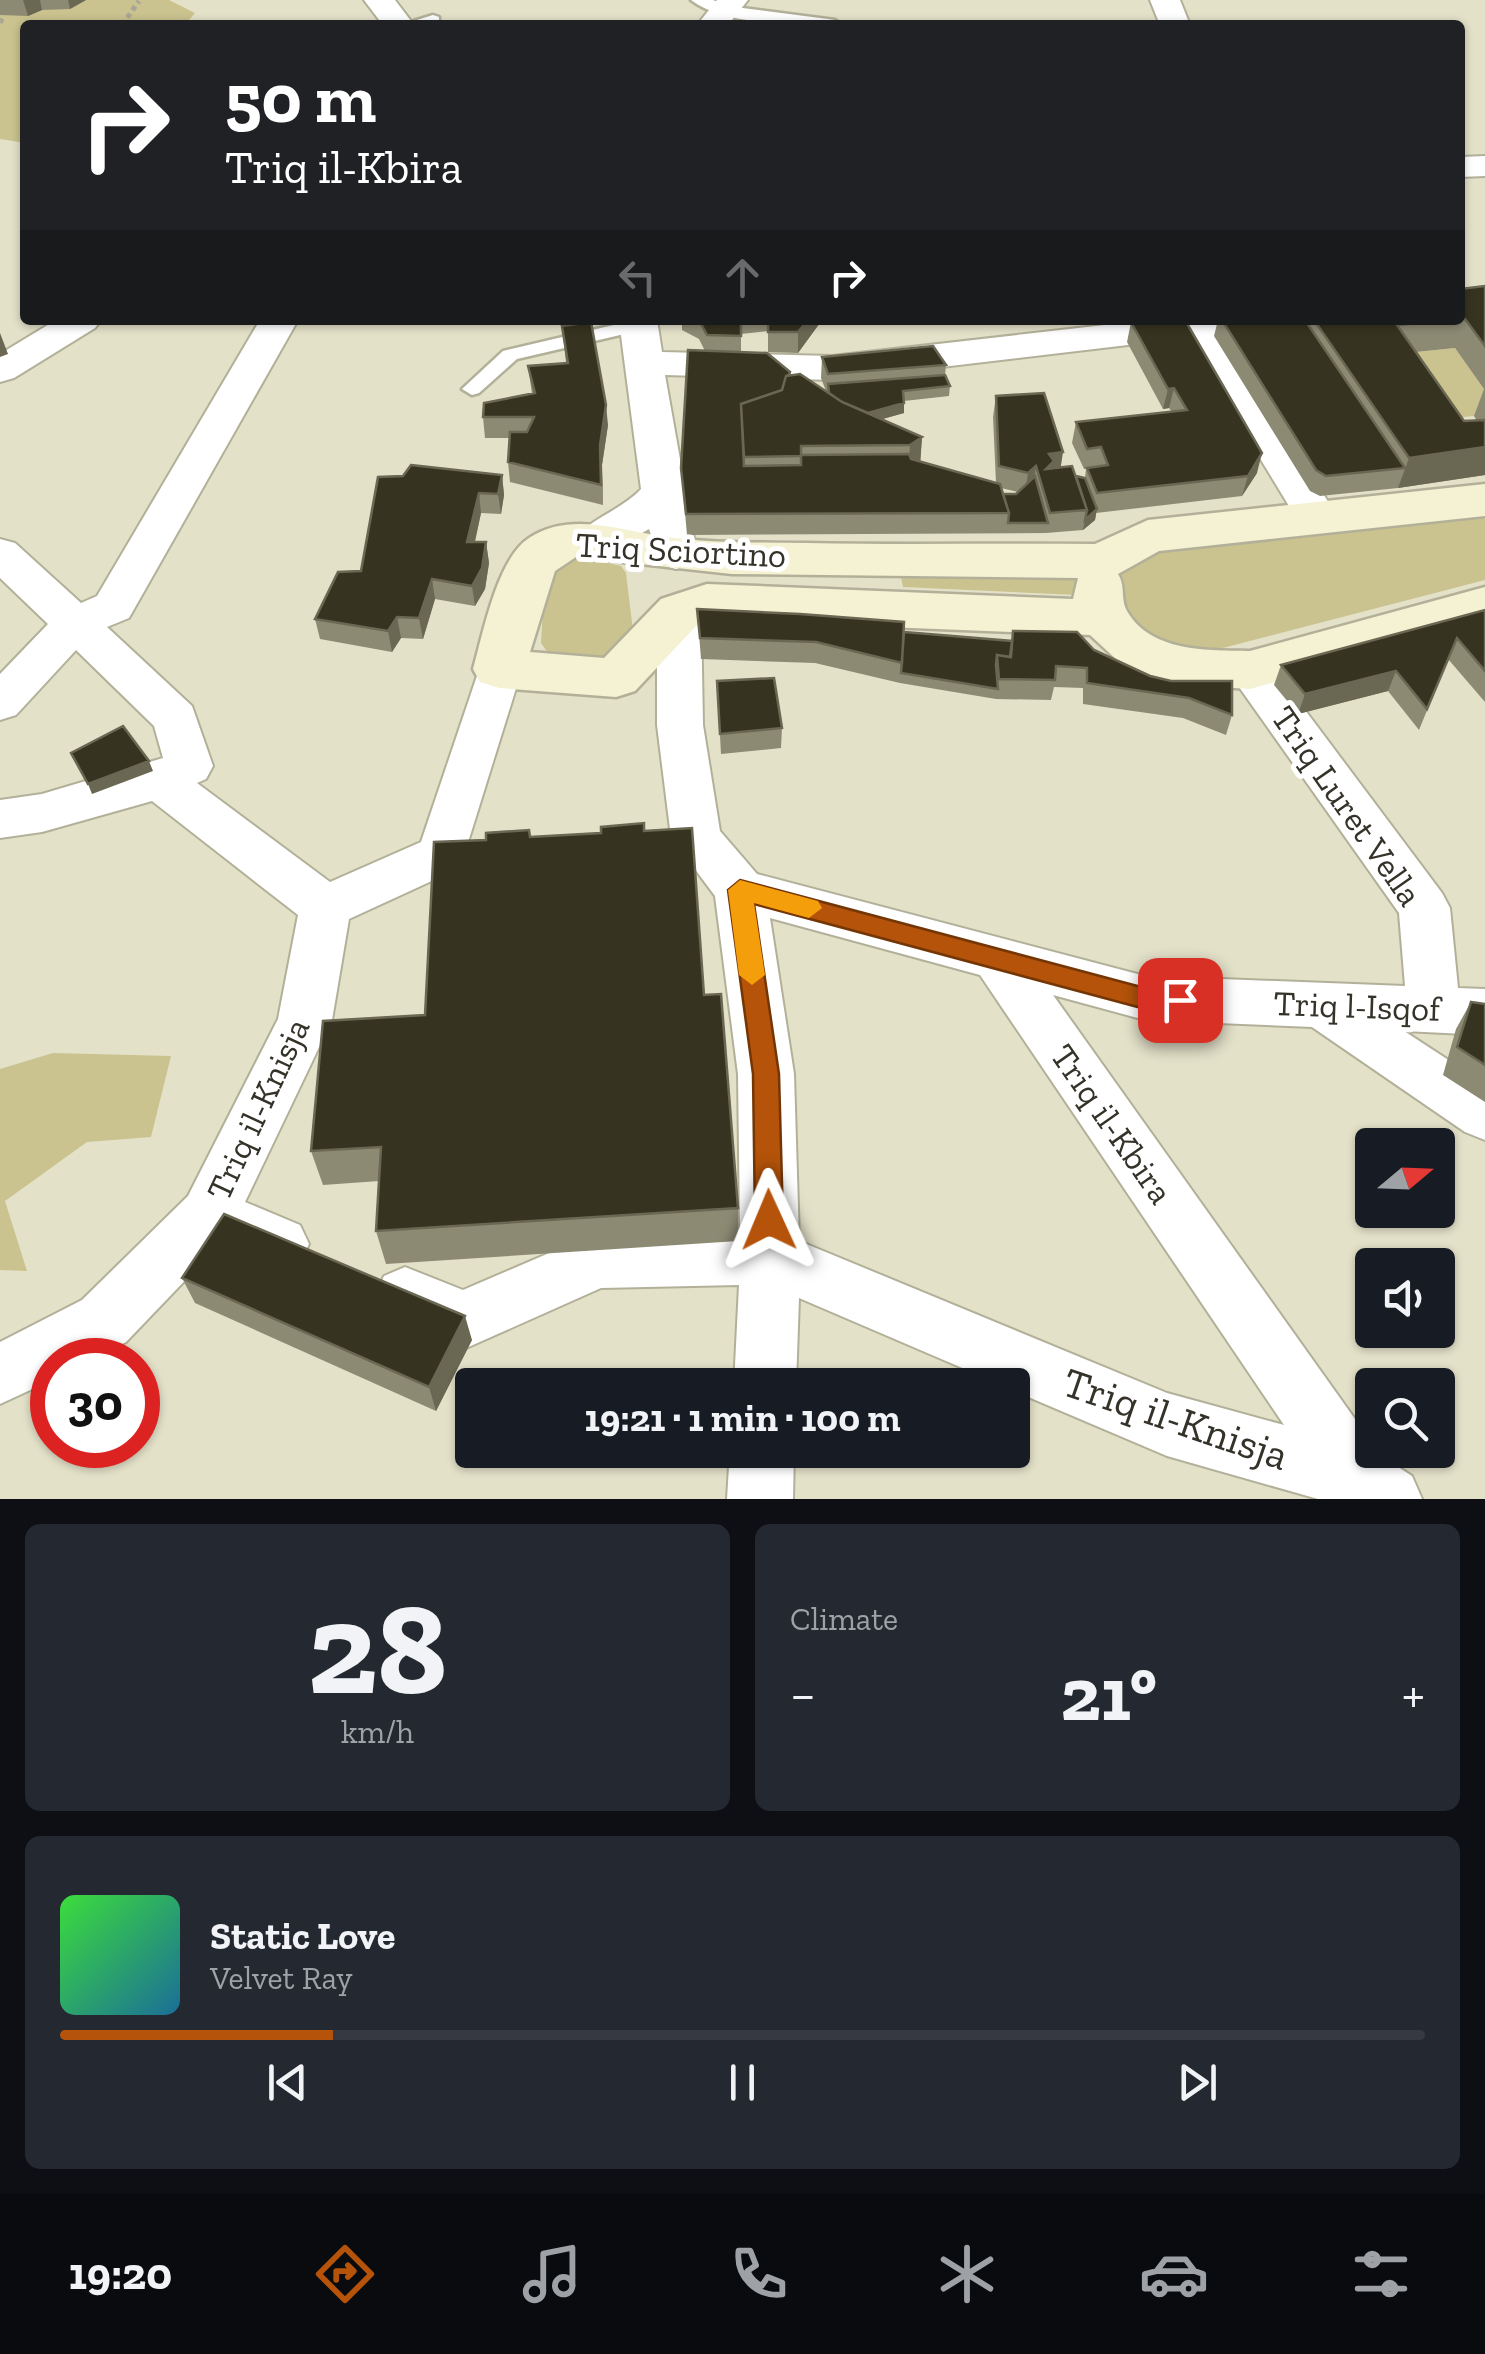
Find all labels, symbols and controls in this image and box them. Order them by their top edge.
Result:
text: 50 m [225,56,376,140]
icon: right [60,60,190,190]
text: Triq il-Kbira [225,141,463,195]
icon: left [610,250,665,305]
icon: ahead [715,250,770,305]
icon: right [820,250,875,305]
street label: Triq Sciortino [575,524,787,576]
street label: Triq Luret Vella [1263,698,1431,914]
pin [1138,958,1223,1043]
icon: arrive [1153,973,1208,1028]
street label: Triq l-Isqof [1273,982,1444,1030]
street label: Triq il-Knisja [198,1011,318,1207]
street label: Triq il-Kbira [1042,1036,1182,1212]
north arrow [1355,1128,1455,1228]
map controls [1355,1128,1455,1468]
position arrow [717,1168,821,1272]
button: sound [1355,1248,1455,1348]
speed limit sign: 30 [30,1338,160,1468]
street label: Triq il-Knisja [1057,1356,1295,1481]
button: search [1355,1368,1455,1468]
text: 19:21 · 1 min · 100 m [585,1395,900,1441]
text: 28 [308,1570,447,1726]
text: Climate [790,1600,898,1638]
text: 21° [1061,1649,1157,1739]
text: − [790,1661,816,1727]
text: + [1402,1661,1425,1727]
text: km/h [341,1713,414,1751]
text: Static Love [210,1913,395,1959]
text: Velvet Ray [210,1959,353,1997]
icon: previous [260,2055,315,2110]
icon: pause [715,2055,770,2110]
icon: next [1170,2055,1225,2110]
icon: directions [310,2239,380,2309]
icon: music [517,2239,587,2309]
icon: phone [724,2239,794,2309]
icon: climate [932,2239,1002,2309]
icon: car [1139,2239,1209,2309]
icon: filters [1346,2239,1416,2309]
text: 19:20 [69,2247,172,2301]

